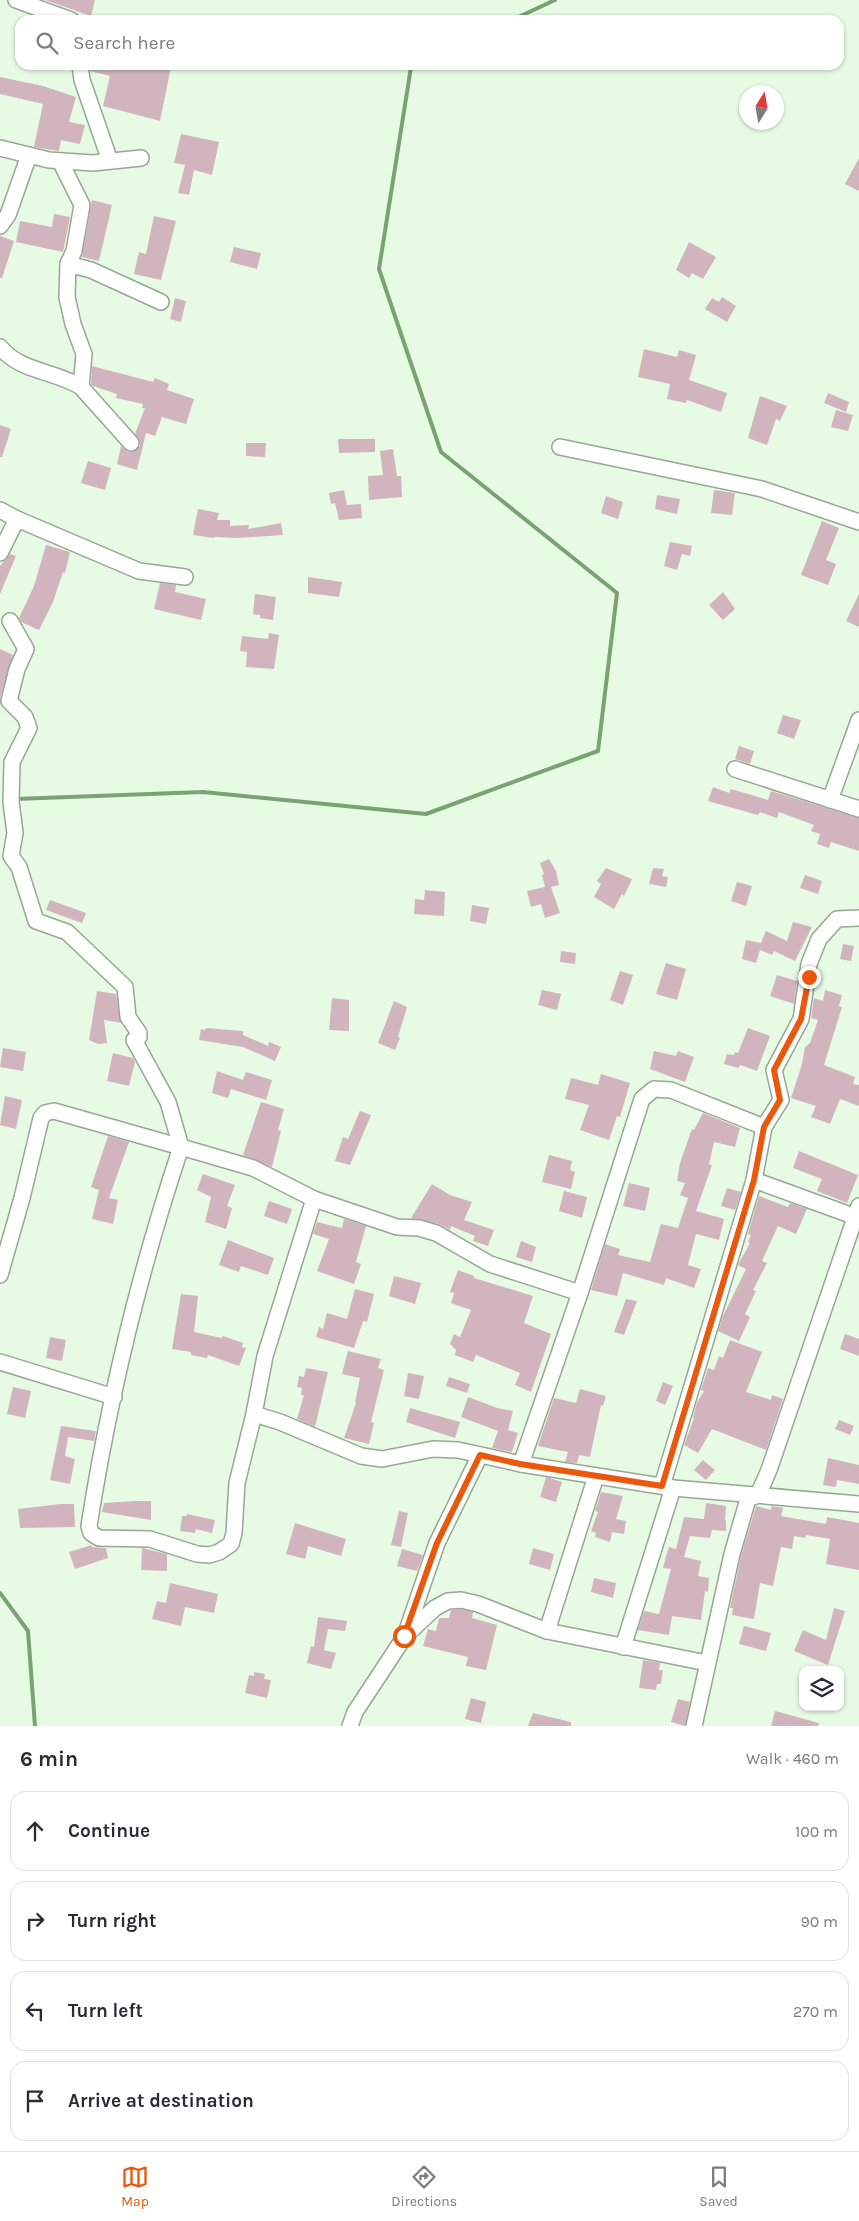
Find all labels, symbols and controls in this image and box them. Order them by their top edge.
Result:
search box [15,15,844,70]
icon: search [33,29,61,57]
text: Search here [73,32,175,54]
north arrow [739,85,784,130]
route end [798,966,821,989]
route start [393,1625,416,1648]
map controls [799,1666,844,1711]
button: layers [799,1666,844,1711]
text: 6 min [20,1747,78,1771]
text: Walk · 460 m [746,1749,839,1768]
icon: ahead [21,1817,49,1845]
text: Continue [68,1820,150,1842]
text: 100 m [795,1822,838,1841]
icon: right [21,1907,49,1935]
text: Turn right [68,1910,157,1932]
text: 90 m [800,1912,838,1931]
icon: left [21,1997,49,2025]
text: Turn left [68,2000,143,2022]
text: 270 m [793,2002,838,2021]
icon: arrive [21,2087,49,2115]
text: Arrive at destination [68,2090,254,2112]
tab: Map [121,2163,149,2210]
tab: Directions [391,2163,457,2210]
tab: Saved [699,2163,738,2210]

